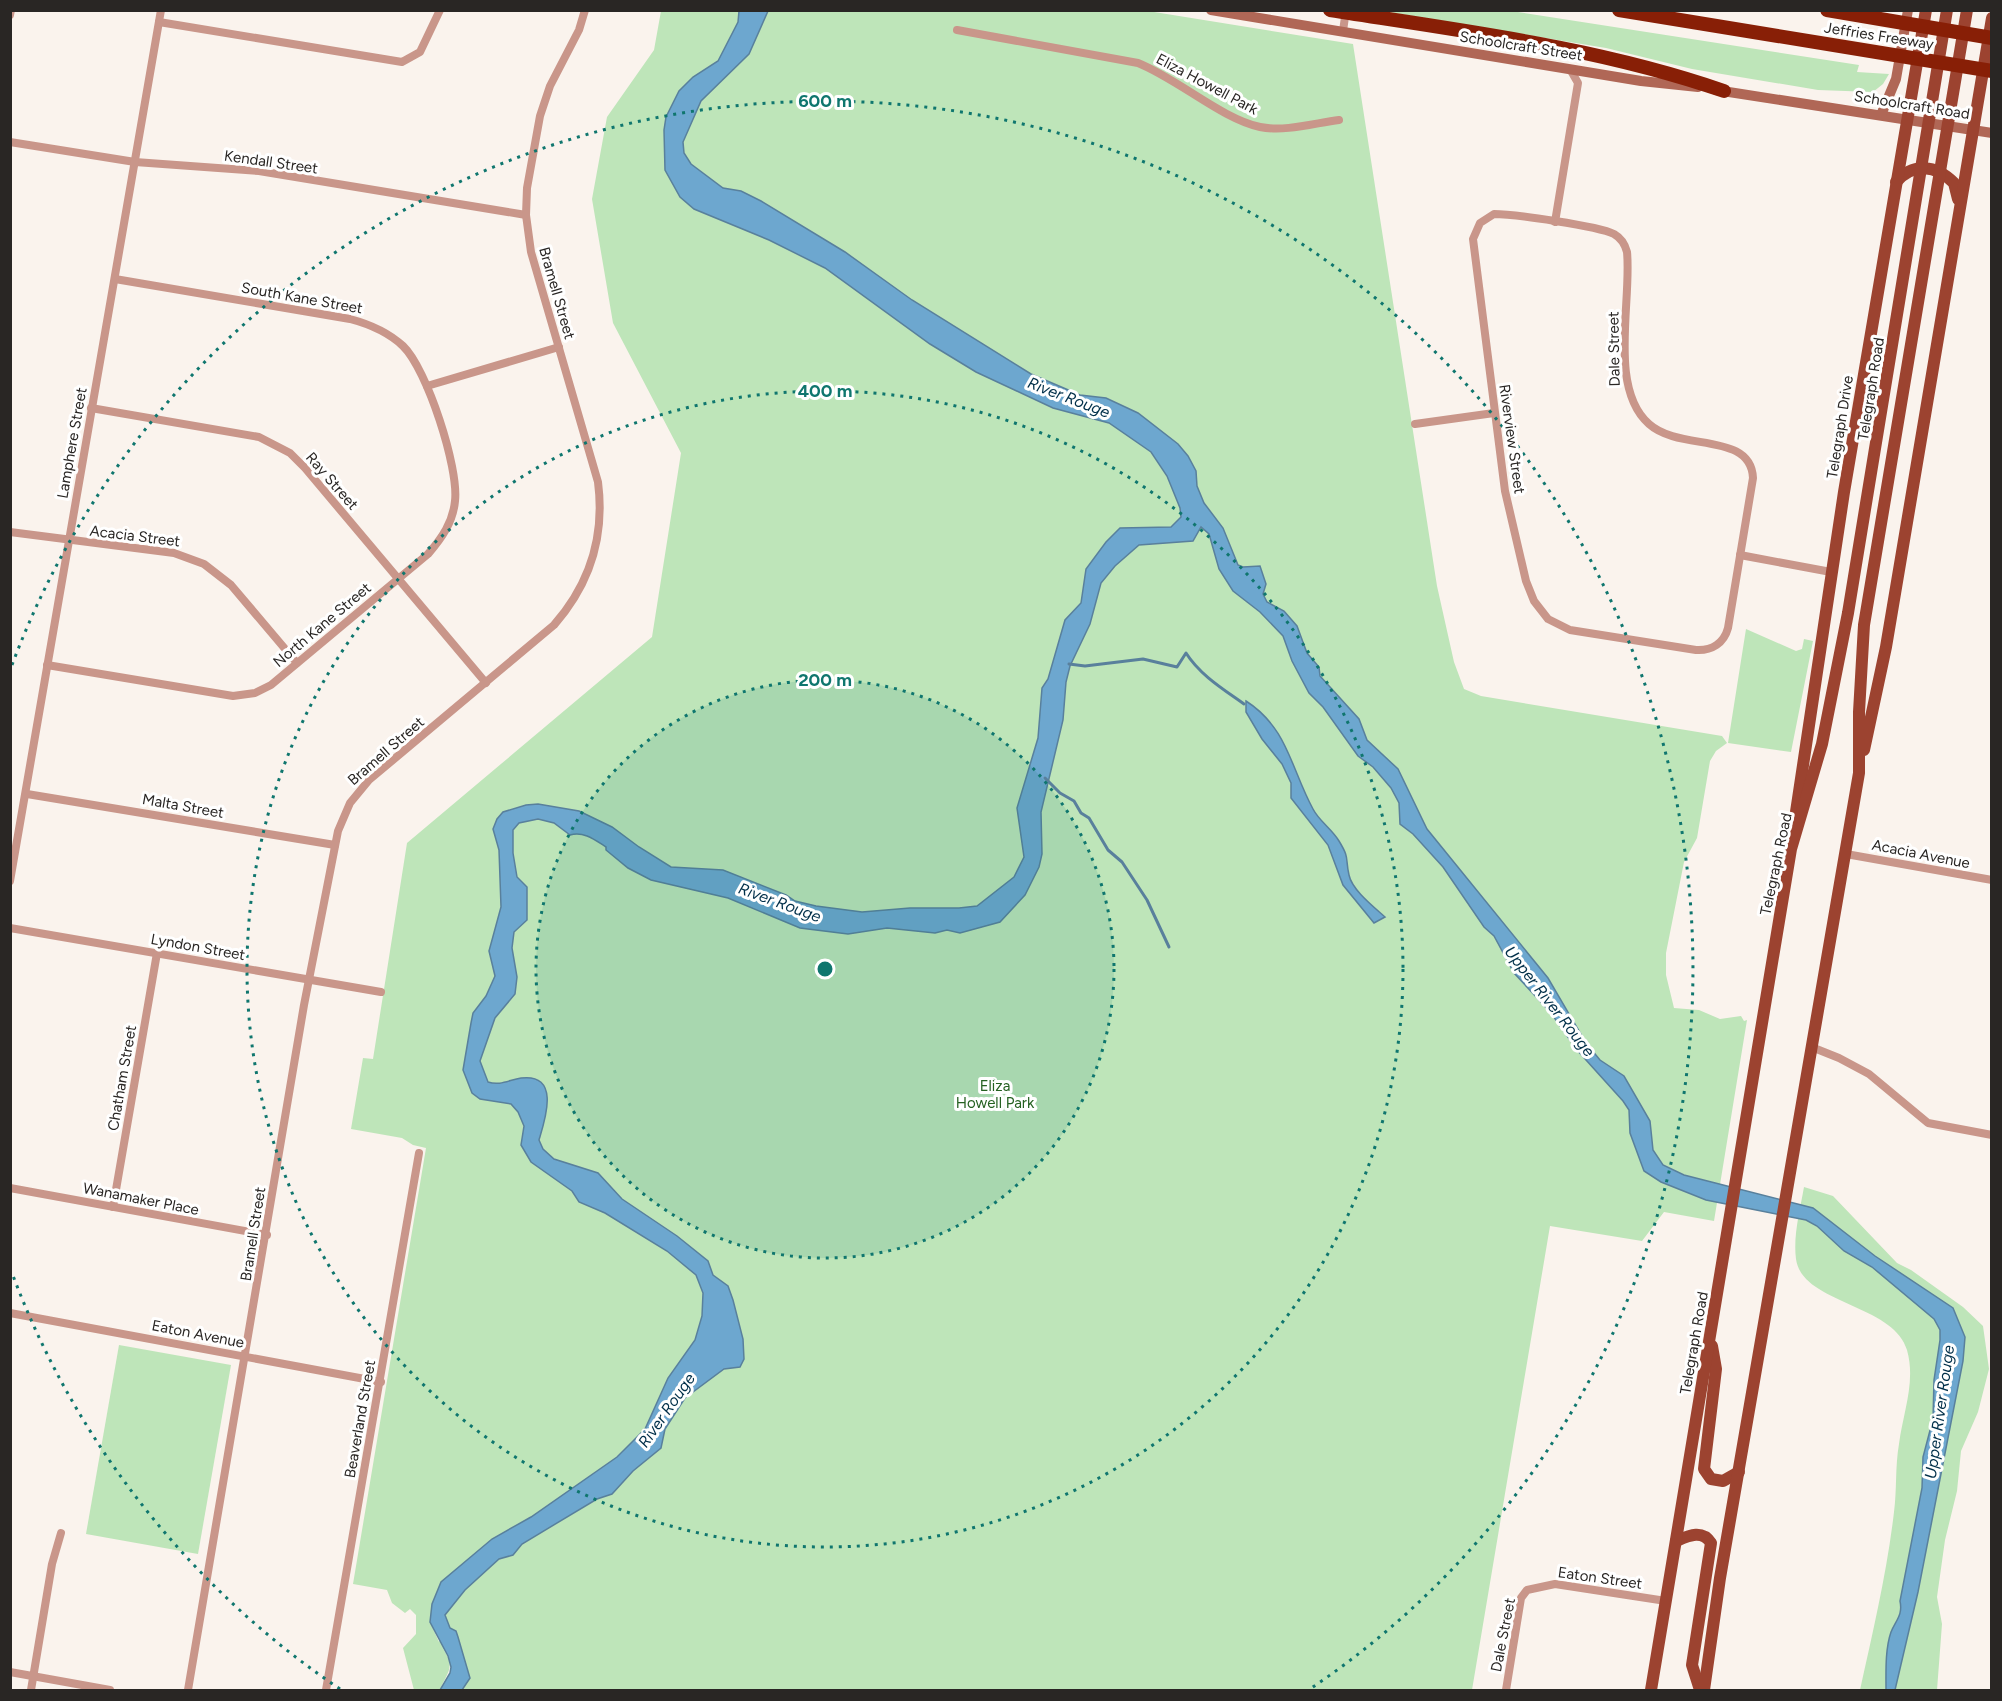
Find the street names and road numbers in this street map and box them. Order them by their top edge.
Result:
street label: Jeffries Freeway [1823,18,1935,54]
street label: Schoolcraft Street [1458,27,1584,65]
street label: Eliza Howell Park [1153,50,1262,119]
street label: Schoolcraft Road [1853,87,1971,123]
street label: Kendall Street [223,147,319,178]
street label: Bramell Street [535,245,579,342]
street label: South Kane Street [240,278,364,318]
street label: Dale Street [1604,311,1624,387]
street label: Telegraph Road [1854,336,1888,442]
street label: Telegraph Drive [1823,374,1857,480]
street label: Riverview Street [1495,383,1529,495]
street label: Lamphere Street [53,386,91,500]
street label: Ray Street [302,448,362,514]
street label: Acacia Street [89,522,181,551]
street label: North Kane Street [269,579,375,671]
street label: Bramell Street [344,713,428,789]
street label: Malta Street [141,790,226,822]
street label: Telegraph Road [1756,811,1796,917]
street label: Acacia Avenue [1870,836,1972,872]
street label: Lyndon Street [149,930,247,964]
street label: Chatham Street [104,1023,140,1132]
street label: Wanamaker Place [81,1179,201,1219]
street label: Bramell Street [237,1185,269,1282]
street label: Telegraph Road [1676,1290,1712,1396]
street label: Eaton Avenue [150,1316,246,1352]
street label: Beaverland Street [341,1358,379,1479]
street label: Eaton Street [1557,1563,1644,1593]
street label: Dale Street [1487,1596,1519,1674]

